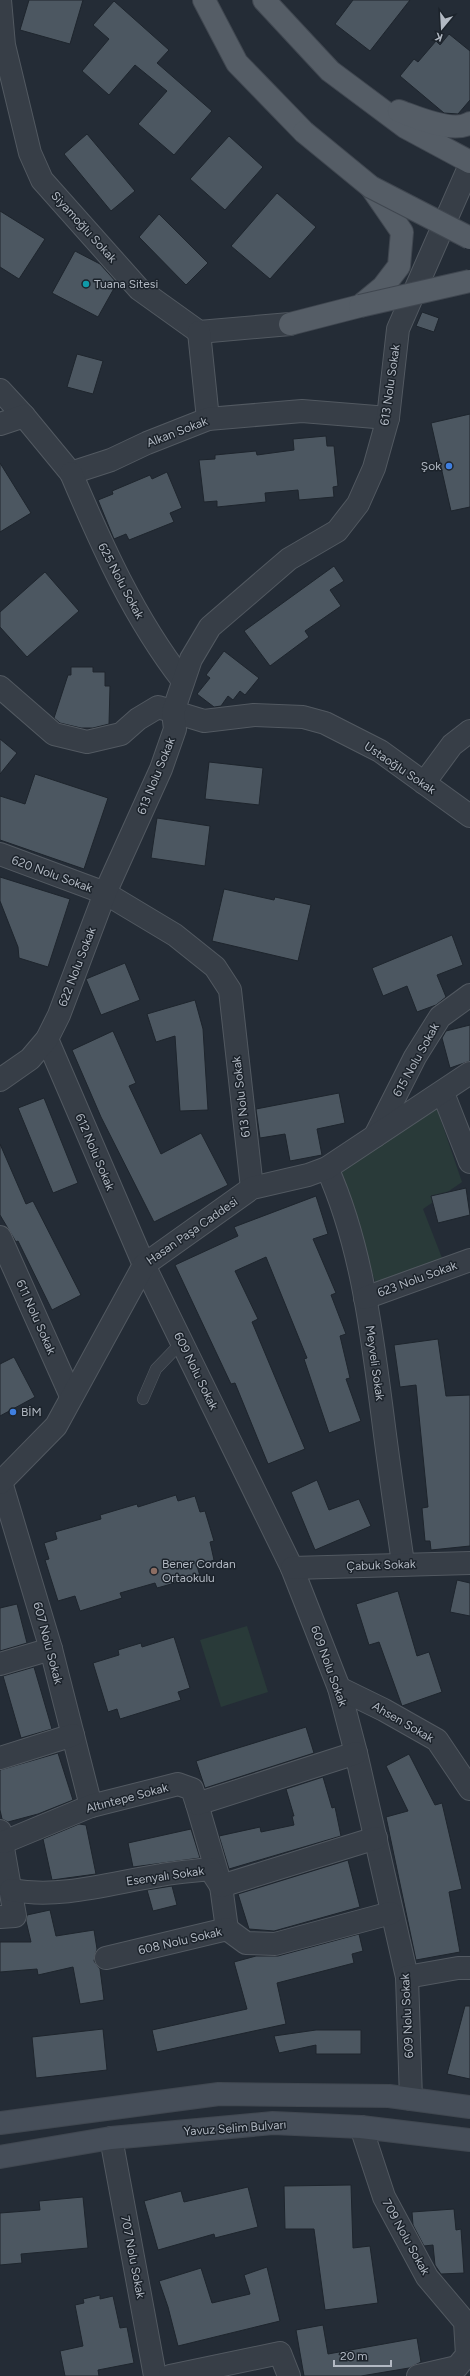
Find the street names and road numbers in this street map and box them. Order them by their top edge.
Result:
street label: Siyamoğlu Sokak [48,189,120,266]
street label: 613 Nolu Sokak [377,343,403,426]
street label: Alkan Sokak [145,414,210,450]
street label: 625 Nolu Sokak [95,541,147,621]
street label: 613 Nolu Sokak [134,735,178,817]
street label: Ustaoğlu Sokak [362,739,438,797]
street label: 620 Nolu Sokak [10,853,94,895]
street label: 622 Nolu Sokak [55,925,99,1009]
street label: 615 Nolu Sokak [390,1021,442,1099]
street label: 613 Nolu Sokak [229,1055,253,1138]
street label: 612 Nolu Sokak [73,1112,118,1193]
street label: Hasan Paşa Caddesi [144,1194,240,1268]
street label: 623 Nolu Sokak [375,1258,459,1300]
street label: 611 Nolu Sokak [13,1278,59,1357]
street label: Meyveli Sokak [363,1324,387,1402]
street label: 609 Nolu Sokak [171,1330,221,1412]
street label: Çabuk Sokak [346,1557,416,1573]
street label: 607 Nolu Sokak [30,1600,66,1686]
street label: 609 Nolu Sokak [308,1624,350,1708]
street label: Ahsen Sokak [370,1699,436,1745]
street label: Altıntepe Sokak [84,1780,170,1816]
street label: Esenyalı Sokak [125,1864,205,1888]
street label: 608 Nolu Sokak [137,1925,223,1957]
street label: 609 Nolu Sokak [398,1973,416,2059]
street label: Yavuz Selim Bulvarı [183,2117,287,2139]
street label: 709 Nolu Sokak [379,2197,433,2277]
street label: 707 Nolu Sokak [118,2214,148,2300]

